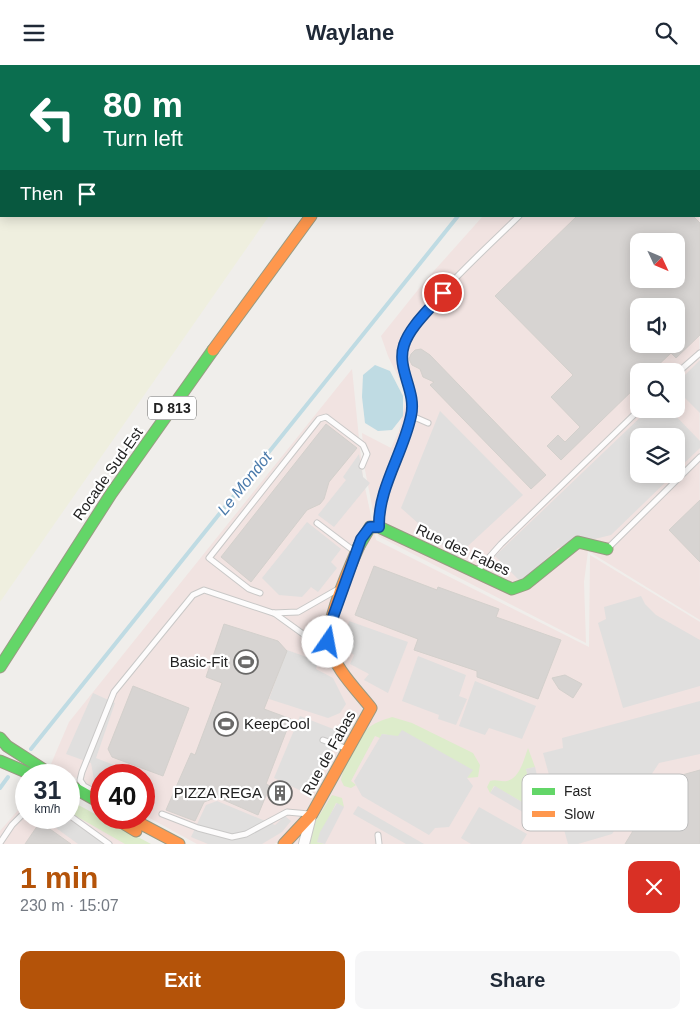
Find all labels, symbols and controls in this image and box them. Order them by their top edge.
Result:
icon: menu [20,19,48,47]
icon: search [652,19,680,47]
text: Waylane [306,20,394,45]
icon: left [20,85,85,150]
text: 80 m [103,85,183,124]
text: Turn left [103,126,183,151]
icon: arrive [73,180,101,208]
text: Then [20,183,63,204]
north arrow [630,233,685,287]
map controls [630,233,685,483]
pin [422,272,464,314]
icon: arrive [429,279,457,307]
button: sound [630,298,685,353]
button: search [630,363,685,418]
road number: D 813 [148,397,196,419]
street label: Rocade Sud-Est [69,423,146,523]
button: layers [630,428,685,483]
water label: Le Mondot [214,448,275,518]
street label: Rue des Fabes [414,520,513,579]
position arrow [301,615,353,667]
sports icon: Basic-Fit [233,649,259,675]
place label: Basic-Fit [170,653,229,670]
street label: Rue de Fabas [298,707,359,798]
sports icon: KeepCool [213,711,239,737]
place label: KeepCool [244,715,310,732]
speed limit sign: 40 [90,764,155,829]
legend [522,774,688,831]
text: 31 [34,776,61,804]
building icon: PIZZA REGA [267,780,293,806]
text: Fast [564,783,591,799]
place label: PIZZA REGA [174,784,262,801]
text: km/h [34,802,61,816]
text: Slow [564,806,595,822]
text: 1 min [20,861,98,894]
button: close [628,861,680,913]
text: 230 m · 15:07 [20,897,119,914]
button: Exit [20,951,345,1009]
button: Share [355,951,680,1009]

